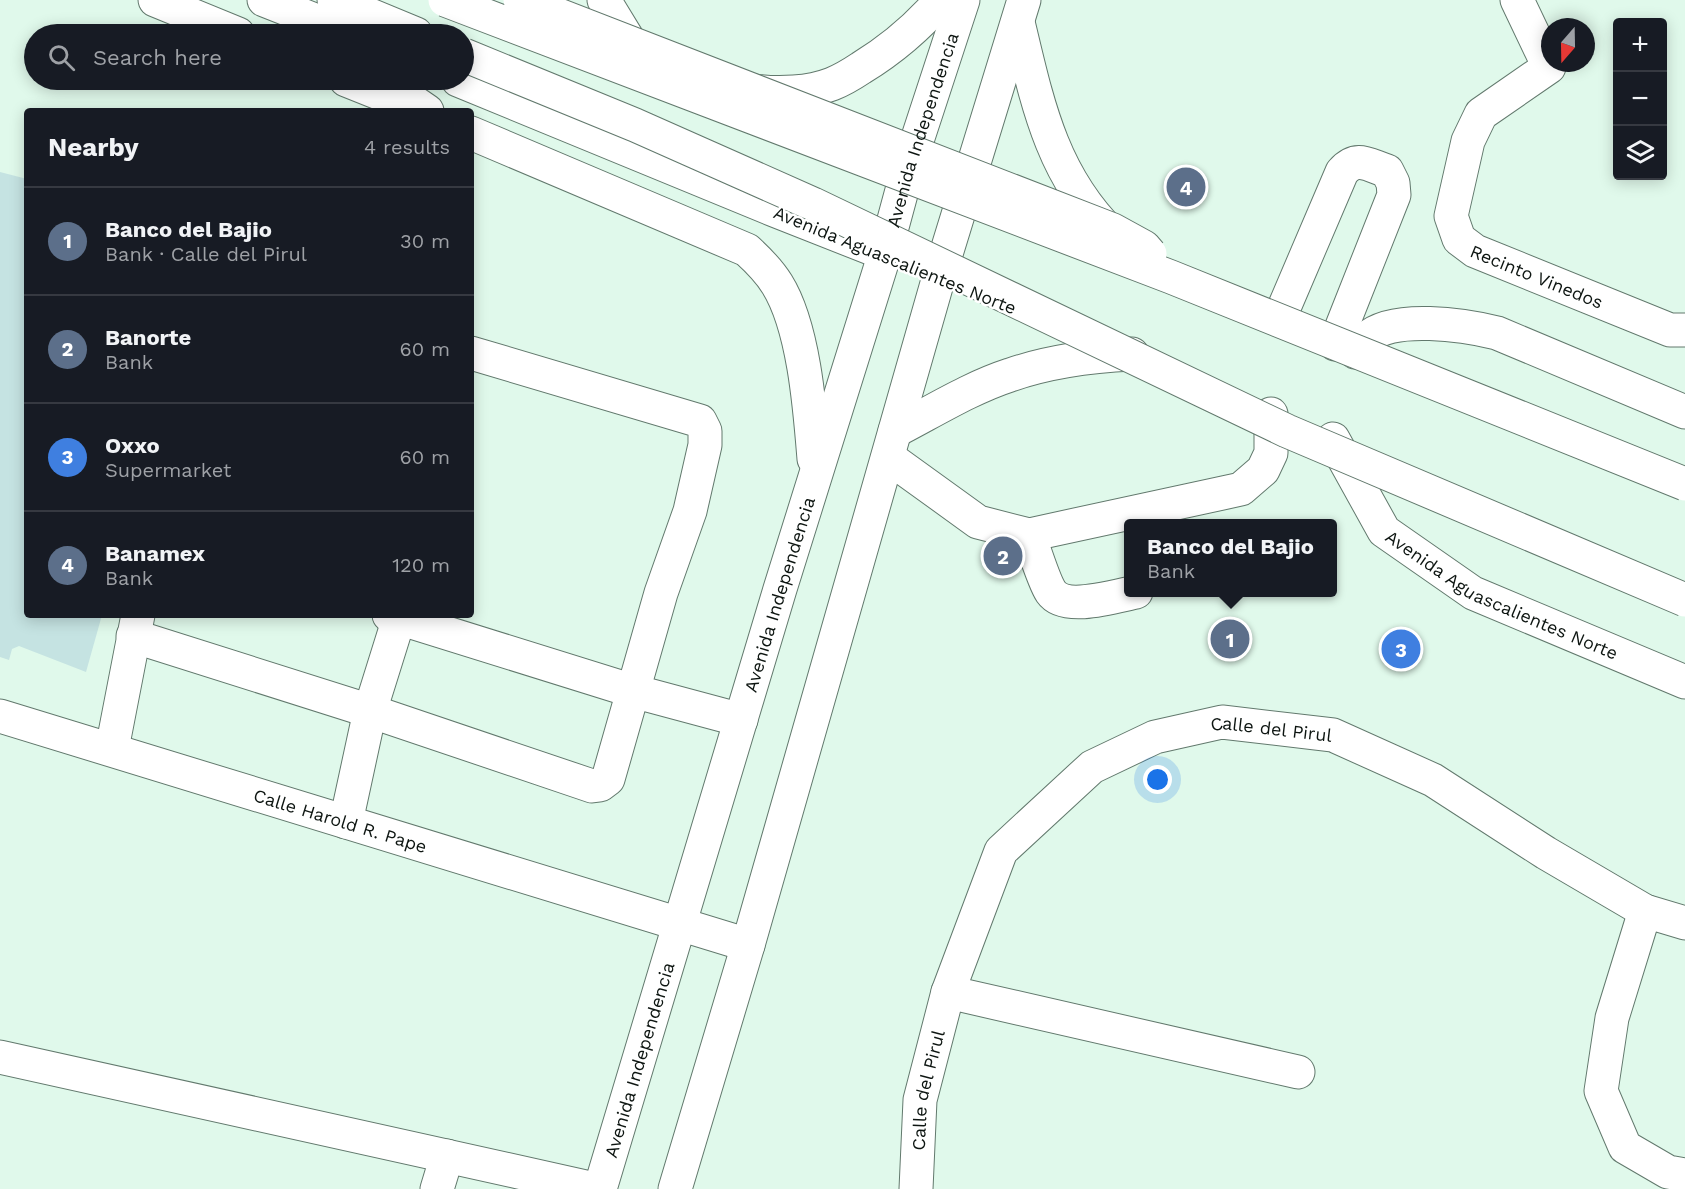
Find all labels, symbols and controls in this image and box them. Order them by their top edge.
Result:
north arrow [1541,18,1595,72]
map controls [1613,18,1667,180]
button: + [1613,18,1667,72]
search box [24,24,474,90]
street label: Avenida Independencia [882,30,962,230]
icon: search [45,41,78,74]
text: Search here [93,45,222,70]
button: − [1613,72,1667,126]
button: layers [1613,126,1667,180]
text: Nearby [48,132,139,162]
text: 4 results [364,135,450,159]
pin: 4 [1166,164,1206,210]
street label: Avenida Aguascalientes Norte [771,202,1019,318]
text: Banco del Bajio [105,217,272,242]
text: 1 [63,229,72,253]
text: 30 m [400,229,450,253]
street label: Recinto Vinedos [1467,240,1606,312]
text: Bank · Calle del Pirul [105,242,307,266]
text: Banorte [105,325,191,350]
text: 2 [62,337,73,361]
text: 60 m [400,337,450,361]
text: Bank [105,350,153,374]
text: Oxxo [105,433,160,458]
text: 3 [62,445,73,469]
text: 60 m [400,445,450,469]
text: Supermarket [105,458,231,482]
street label: Avenida Independencia [739,494,819,694]
popup [1124,519,1337,597]
street label: Avenida Aguascalientes Norte [1382,525,1621,663]
pin: 2 [984,534,1022,578]
text: Banco del Bajio [1147,534,1314,559]
text: Banamex [105,541,205,566]
text: 4 [61,553,74,577]
text: 120 m [392,553,450,577]
text: Bank [1147,559,1195,583]
text: Bank [105,566,153,590]
pin: 1 [1210,616,1250,662]
pin: 3 [1382,626,1420,672]
street label: Calle del Pirul [1208,712,1334,745]
your location [1143,765,1172,794]
street label: Calle Harold R. Pape [251,784,430,857]
street label: Avenida Independencia [600,959,678,1160]
street label: Calle del Pirul [907,1027,948,1151]

